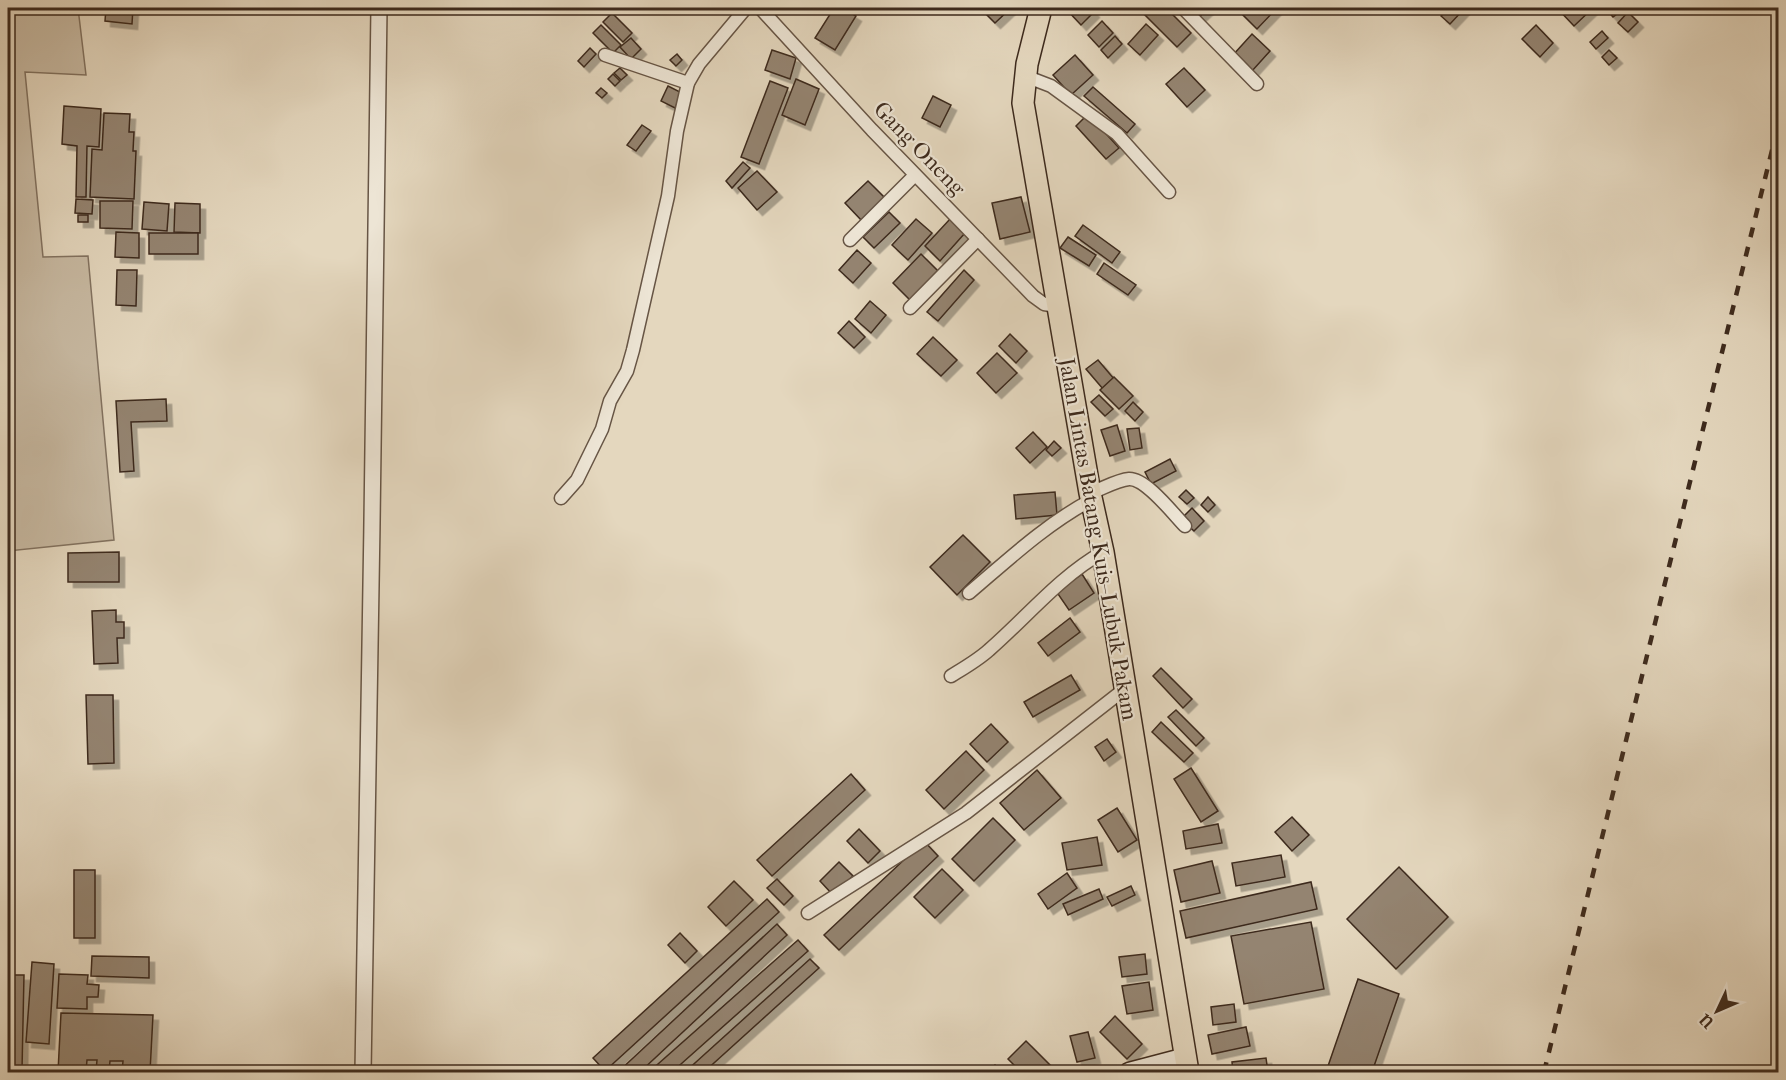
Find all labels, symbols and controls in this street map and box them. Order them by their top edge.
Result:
street label: Gang Oneng [868,96,971,201]
street label: Jalan Lintas Batang Kuis–Lubuk Pakam [1053,354,1143,723]
north arrow [1687,981,1747,1041]
text: U [1695,1010,1718,1033]

